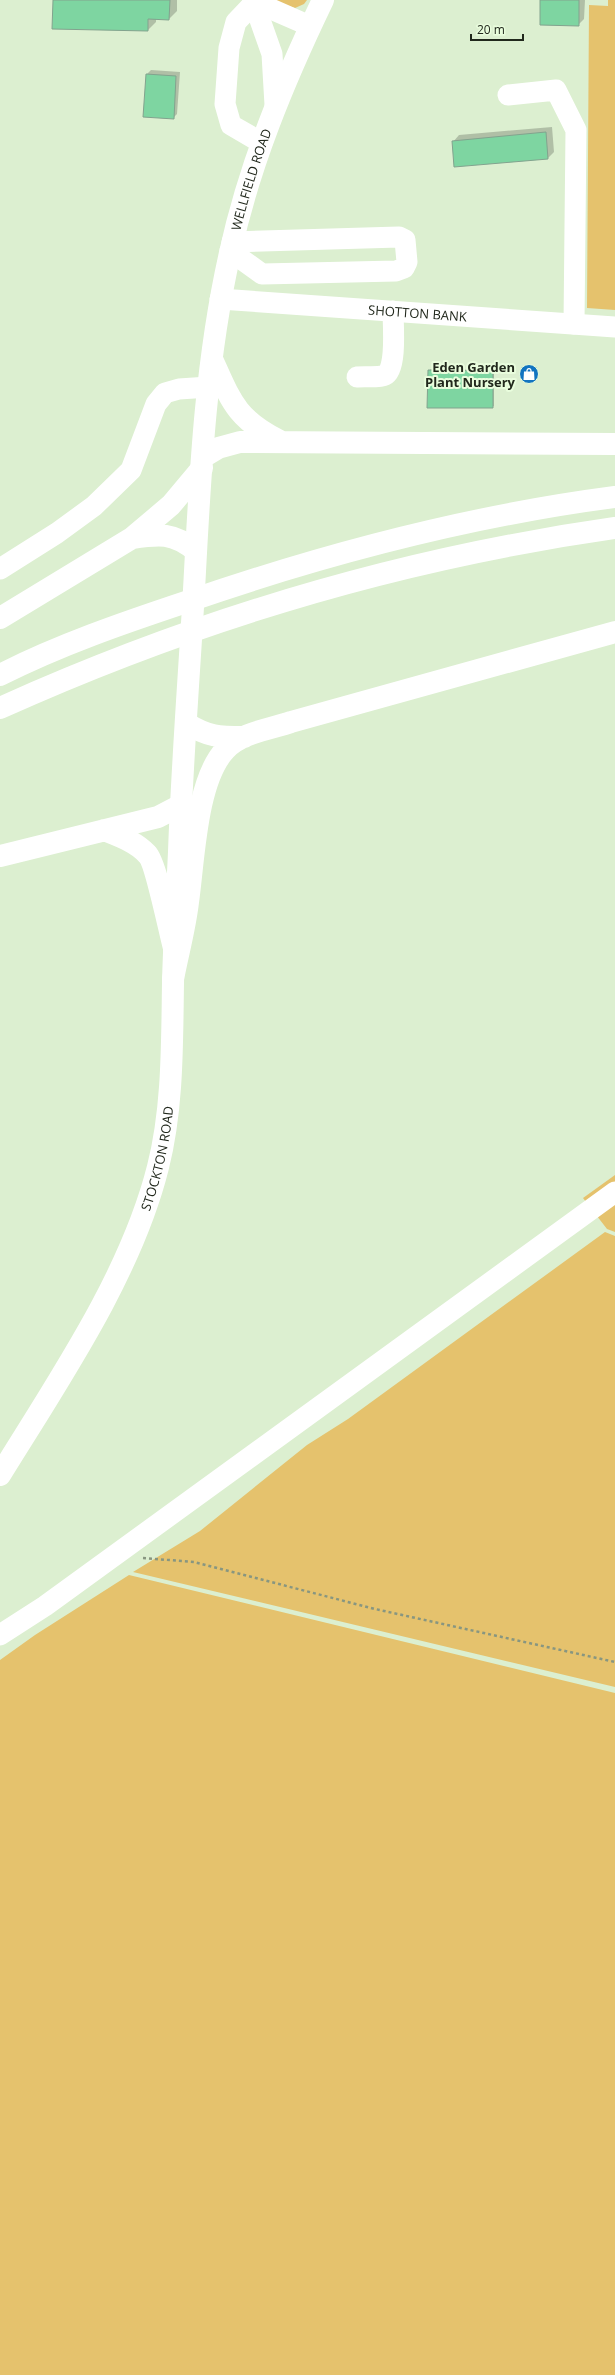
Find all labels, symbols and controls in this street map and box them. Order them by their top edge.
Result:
scale bar [471,16,523,42]
text: 20 m [477,21,505,38]
street label: WELLFIELD ROAD [227,126,275,232]
street label: SHOTTON BANK [368,301,468,325]
place label: Eden Garden Plant Nursery [425,358,516,391]
shop icon: Eden Garden Plant Nursery [518,363,540,385]
street label: STOCKTON ROAD [136,1105,177,1213]

